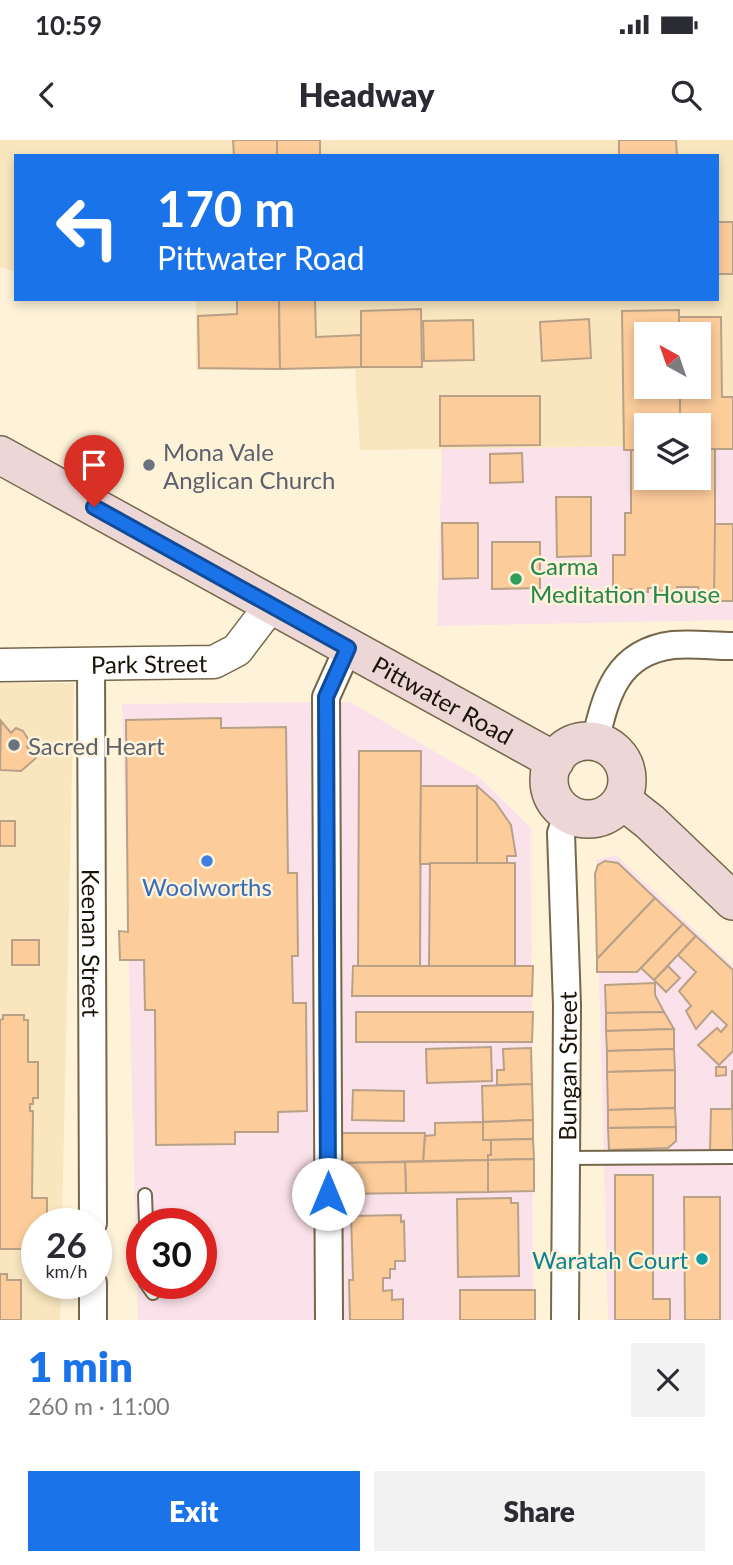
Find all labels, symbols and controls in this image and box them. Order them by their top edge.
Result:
text: 10:59 [35,9,102,41]
text: Headway [299,75,434,114]
icon: back [28,76,66,114]
icon: search [667,76,705,114]
text: 170 m [157,179,295,237]
icon: left [42,182,133,273]
text: Pittwater Road [157,238,365,277]
north arrow [634,322,710,399]
map controls [634,322,711,490]
button: layers [634,413,711,490]
pin [64,435,124,507]
place label: Mona Vale Anglican Church [163,437,335,494]
icon: arrive [75,446,113,484]
marker: Mona Vale Anglican Church [141,457,157,473]
place label: Carma Meditation House [530,551,720,608]
marker: Carma Meditation House [508,571,524,587]
street label: Park Street [91,648,208,678]
street label: Pittwater Road [368,649,518,750]
place label: Sacred Heart [28,731,165,760]
marker: Sacred Heart [6,737,22,753]
marker: Woolworths [199,853,215,869]
street label: Keenan Street [77,869,107,1018]
place label: Woolworths [142,872,272,901]
street label: Bungan Street [552,990,582,1141]
position arrow [291,1157,365,1231]
speed limit sign: 30 [126,1208,217,1299]
text: 26 [46,1223,87,1265]
place label: Waratah Court [532,1245,688,1274]
marker: Waratah Court [694,1251,710,1267]
text: km/h [45,1260,88,1282]
text: 1 min [28,1341,133,1391]
button: close [631,1343,705,1417]
text: 260 m · 11:00 [28,1392,170,1420]
button: Exit [28,1471,360,1551]
button: Share [374,1471,705,1551]

